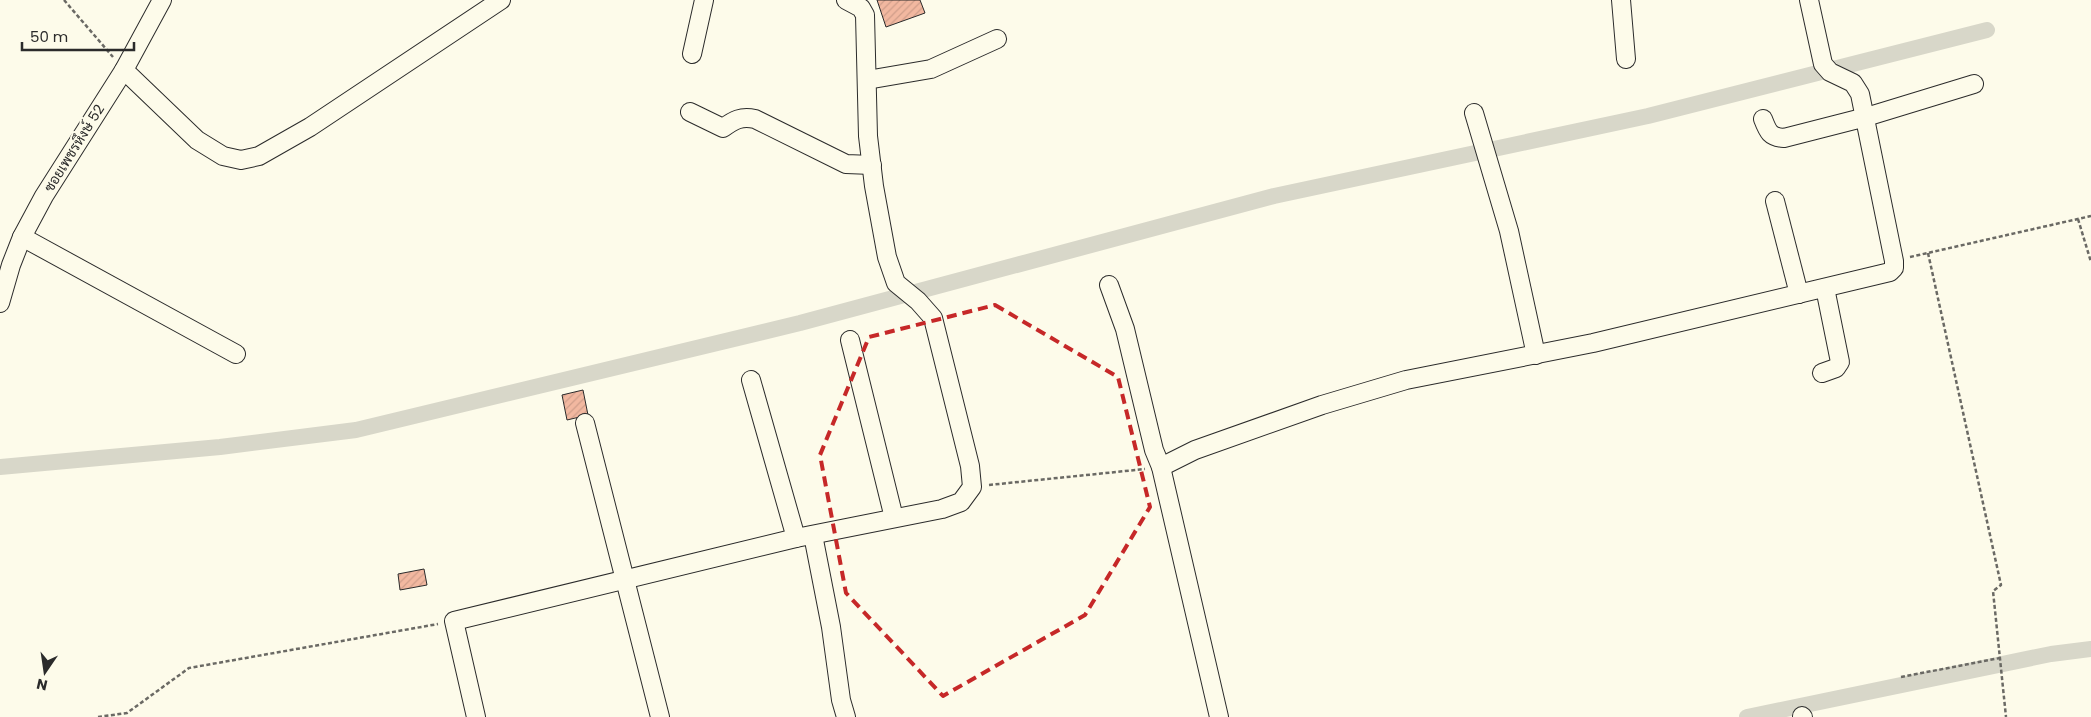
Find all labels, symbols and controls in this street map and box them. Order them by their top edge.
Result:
scale bar [22,20,135,52]
text: 50 m [30,26,68,47]
street label: ซอยเพชรหึงษ์ 52 [39,100,109,196]
north arrow [20,647,70,697]
text: N [35,674,49,696]

